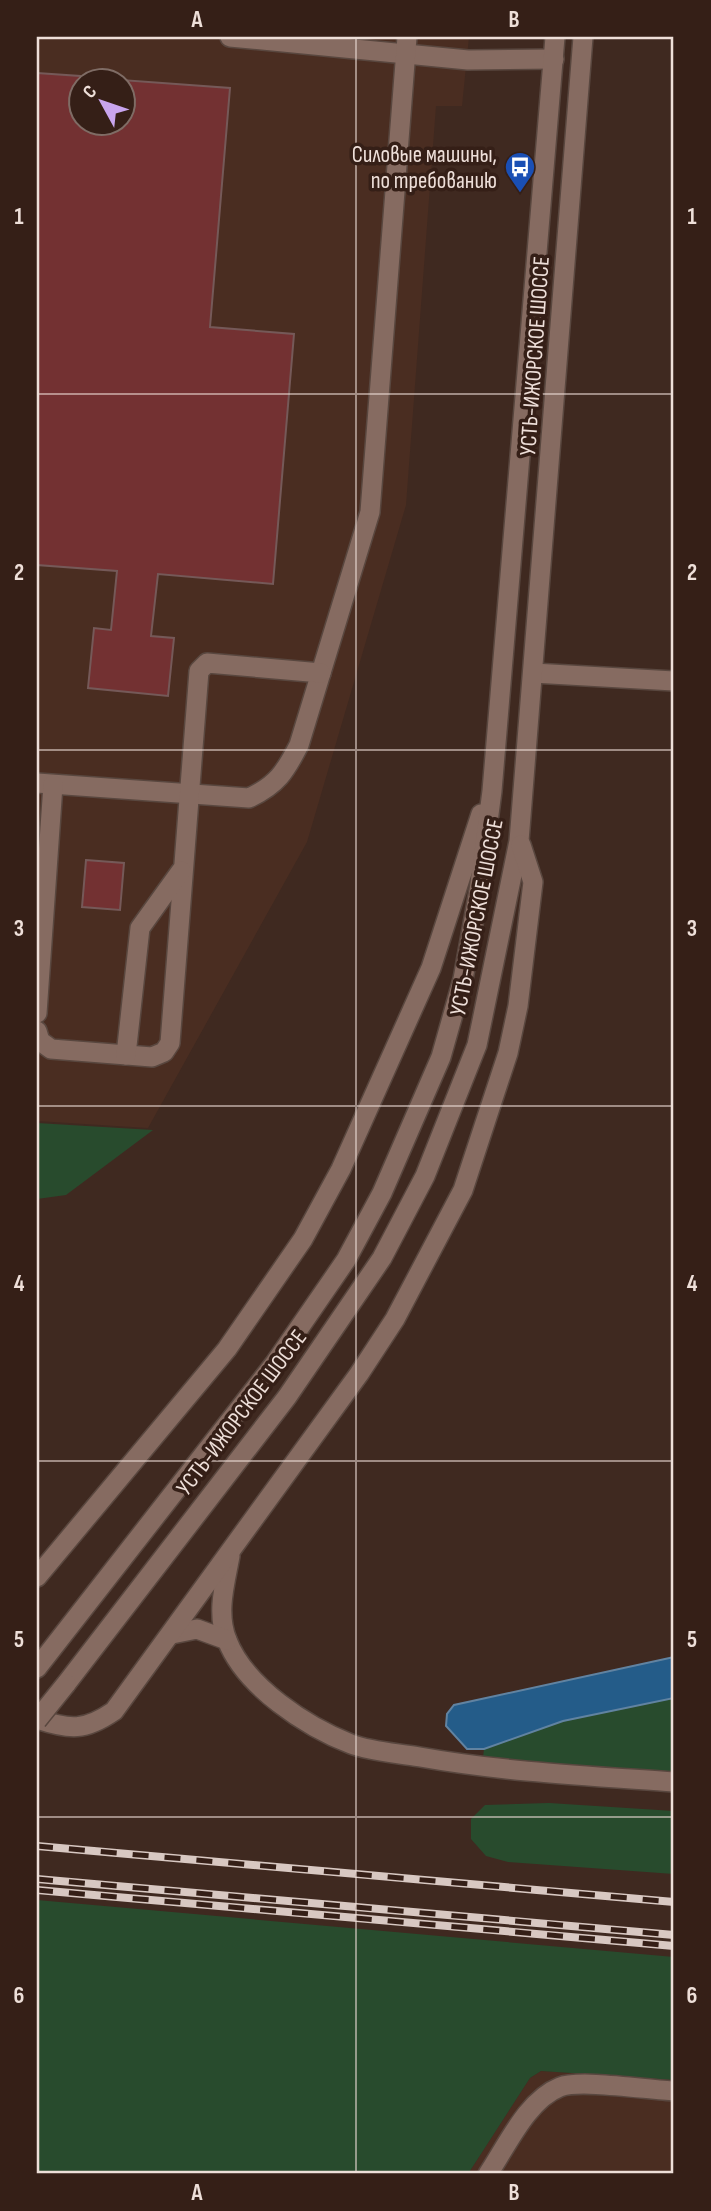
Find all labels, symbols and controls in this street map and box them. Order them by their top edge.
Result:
text: A [191,6,204,34]
text: B [509,6,520,34]
north arrow [66,66,136,136]
text: С [78,81,102,103]
place label: Силовые машины, по требованию [352,141,497,195]
bus stop icon: Силовые машины, по требованию [503,150,537,194]
text: 1 [14,203,24,231]
text: 1 [687,203,697,231]
street label: УСТЬ-ИЖОРСКОЕ ШОССЕ [514,255,556,457]
text: 2 [14,559,24,587]
text: 2 [687,559,697,587]
street label: УСТЬ-ИЖОРСКОЕ ШОССЕ [444,816,510,1018]
text: 3 [14,915,24,943]
text: 3 [687,915,697,943]
text: 4 [14,1270,25,1298]
text: 4 [687,1270,698,1298]
street label: УСТЬ-ИЖОРСКОЕ ШОССЕ [170,1324,313,1501]
text: 5 [14,1626,24,1654]
text: 5 [687,1626,697,1654]
text: 6 [14,1982,24,2010]
text: 6 [687,1982,697,2010]
text: A [191,2179,204,2207]
text: B [509,2179,520,2207]

